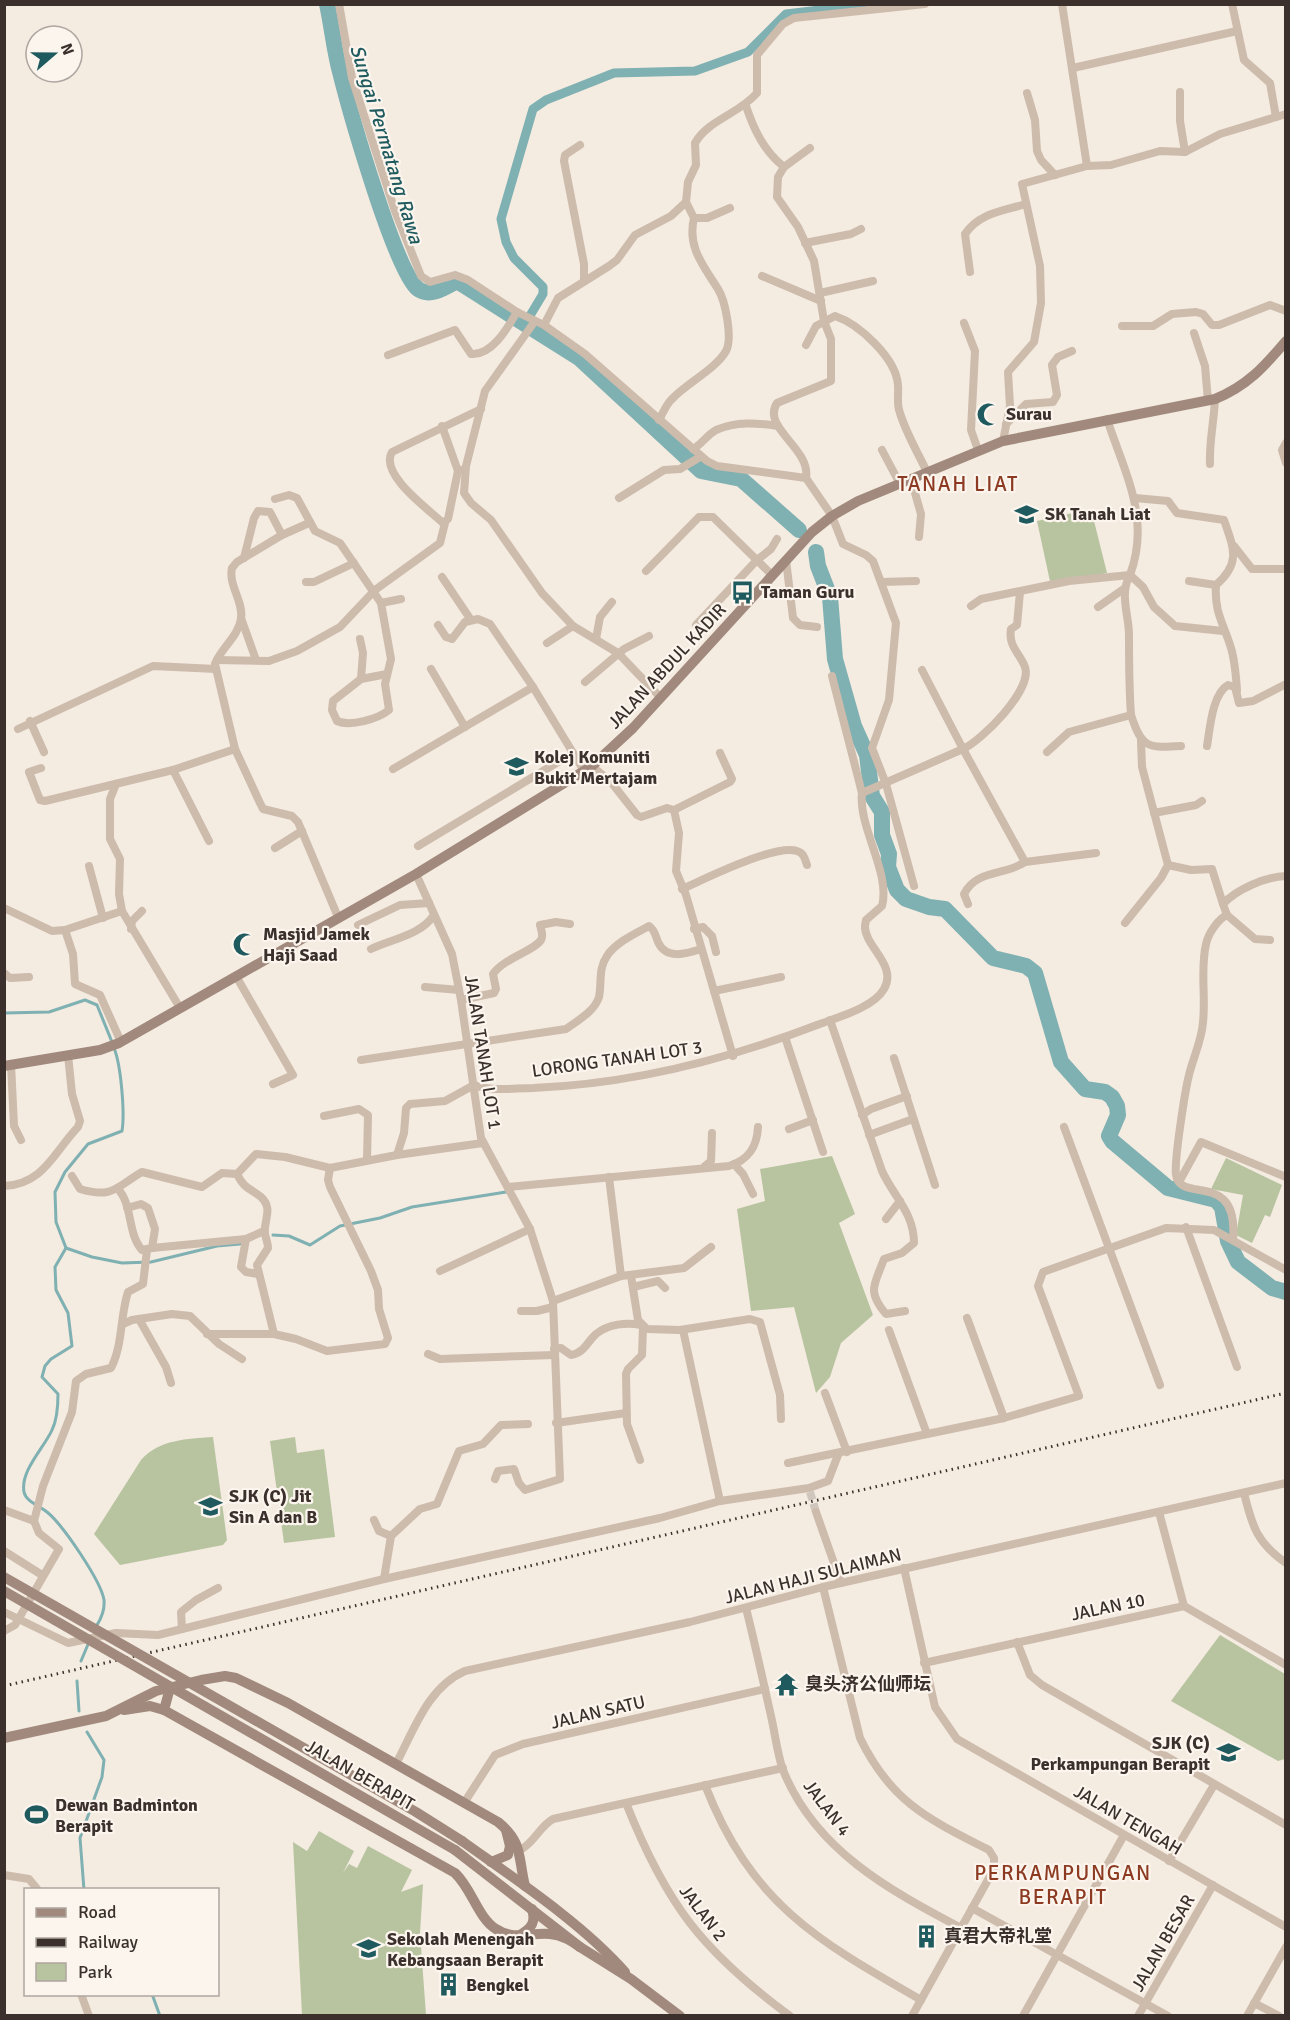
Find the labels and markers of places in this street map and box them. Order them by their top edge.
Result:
mosque icon: Surau [975,401,1001,427]
place label: Surau [1006,403,1052,425]
school or university icon: SK Tanah Liat [1014,501,1040,527]
place label: SK Tanah Liat [1045,503,1151,525]
bus stop icon: Taman Guru [730,579,756,605]
place label: Taman Guru [761,581,855,603]
place label: Kolej Komuniti Bukit Mertajam [534,746,657,789]
school or university icon: Kolej Komuniti Bukit Mertajam [503,754,529,780]
place label: Masjid Jamek Haji Saad [263,923,371,966]
mosque icon: Masjid Jamek Haji Saad [232,931,258,957]
place label: SJK (C) Jit Sin A dan B [229,1485,317,1528]
school or university icon: SJK (C) Jit Sin A dan B [198,1493,224,1519]
temple icon: 臭头济公仙师坛 [774,1671,800,1697]
place label: 臭头济公仙师坛 [805,1673,931,1695]
place label: SJK (C) Perkampungan Berapit [1031,1732,1210,1775]
school or university icon: SJK (C) Perkampungan Berapit [1215,1740,1241,1766]
place label: Dewan Badminton Berapit [55,1794,198,1837]
sports icon: Dewan Badminton Berapit [24,1802,50,1828]
building icon: 真君大帝礼堂 [913,1923,939,1949]
place label: 真君大帝礼堂 [944,1925,1052,1947]
place label: Sekolah Menengah Kebangsaan Berapit [387,1928,544,1971]
school or university icon: Sekolah Menengah Kebangsaan Berapit [356,1936,382,1962]
building icon: Bengkel [435,1972,461,1998]
place label: Bengkel [466,1974,530,1996]

